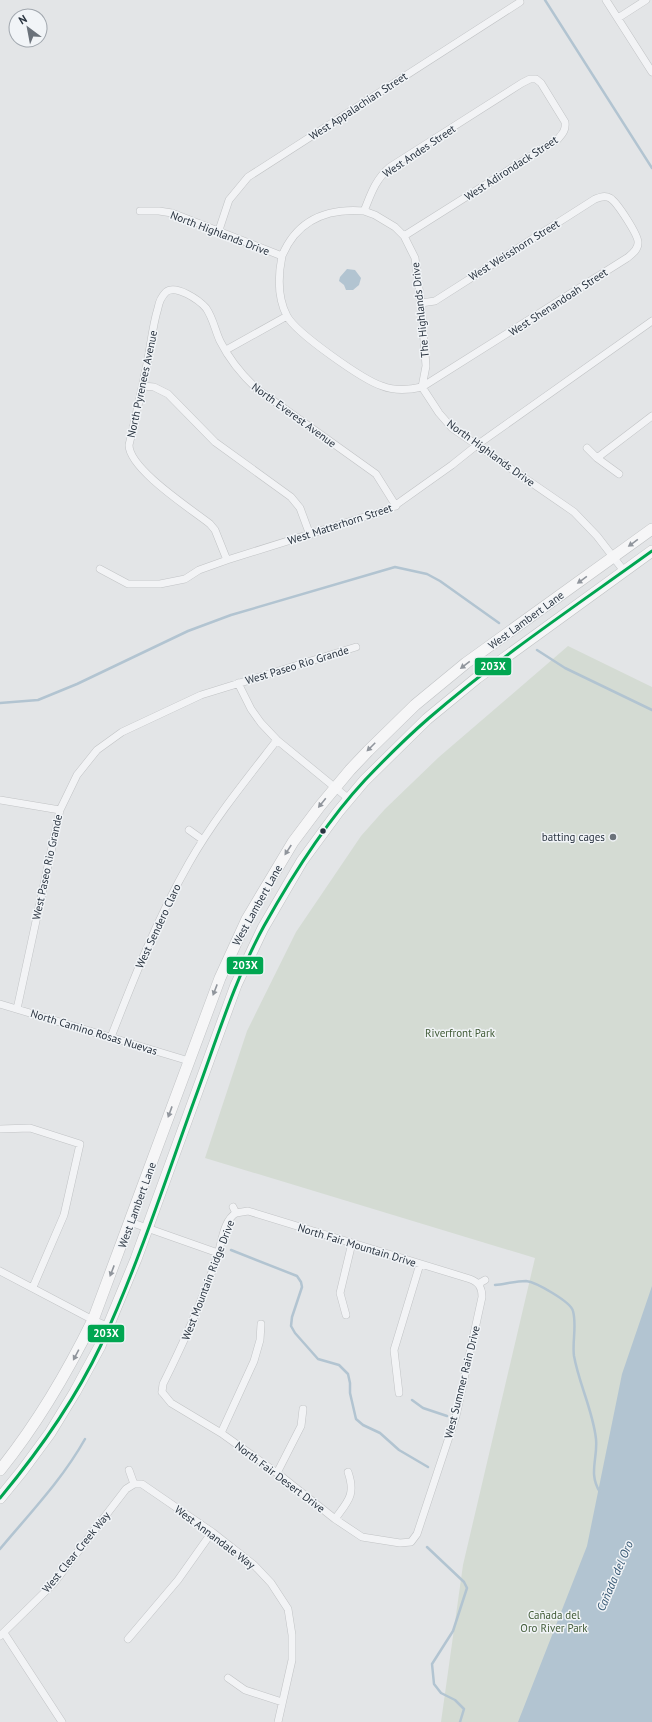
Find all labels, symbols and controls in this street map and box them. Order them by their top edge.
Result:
north arrow [8,8,48,48]
text: N [16,12,29,27]
street label: West Appalachian Street [306,69,410,143]
street label: West Andes Street [380,121,458,181]
street label: West Adirondack Street [462,132,561,203]
street label: North Highlands Drive [168,208,272,259]
street label: West Weisshorn Street [466,216,562,284]
street label: The Highlands Drive [408,261,432,358]
street label: West Shenandoah Street [506,265,610,339]
street label: North Pyrenees Avenue [124,329,160,439]
street label: North Everest Avenue [249,380,339,451]
street label: North Highlands Drive [444,416,538,490]
street label: West Matterhorn Street [286,500,394,548]
one-way arrow [627,539,638,547]
one-way arrow [576,576,587,584]
street label: West Lambert Lane [485,588,567,652]
street label: West Paseo Rio Grande [244,642,351,687]
line badge: 203X [474,657,512,676]
text: 203X [480,659,506,673]
one-way arrow [460,660,471,669]
one-way arrow [366,742,376,752]
one-way arrow [318,797,327,808]
street label: West Paseo Rio Grande [29,813,65,921]
unlabelled marker [318,826,328,836]
place label: batting cages [542,830,605,844]
marker: batting cages [608,832,618,842]
one-way arrow [284,845,292,855]
street label: West Lambert Lane [229,862,285,948]
street label: West Sendero Claro [132,881,184,970]
line badge: 203X [226,956,264,975]
text: 203X [232,958,258,972]
one-way arrow [211,984,217,996]
street label: North Camino Rosas Nuevas [29,1006,159,1058]
park label: Riverfront Park [425,1026,496,1040]
one-way arrow [167,1106,173,1118]
street label: West Lambert Lane [115,1160,159,1250]
street label: West Mountain Ridge Drive [179,1218,238,1342]
street label: North Fair Mountain Drive [296,1220,418,1270]
one-way arrow [109,1266,115,1278]
line badge: 203X [87,1324,125,1343]
street label: West Summer Rain Drive [441,1324,483,1440]
text: 203X [93,1326,119,1340]
one-way arrow [72,1349,79,1361]
street label: North Fair Desert Drive [232,1439,328,1516]
street label: West Annandale Way [172,1502,259,1572]
street label: West Clear Creek Way [39,1508,114,1595]
water label: Cañada del Oro [593,1538,636,1613]
park label: Cañada del Oro River Park [520,1608,588,1635]

